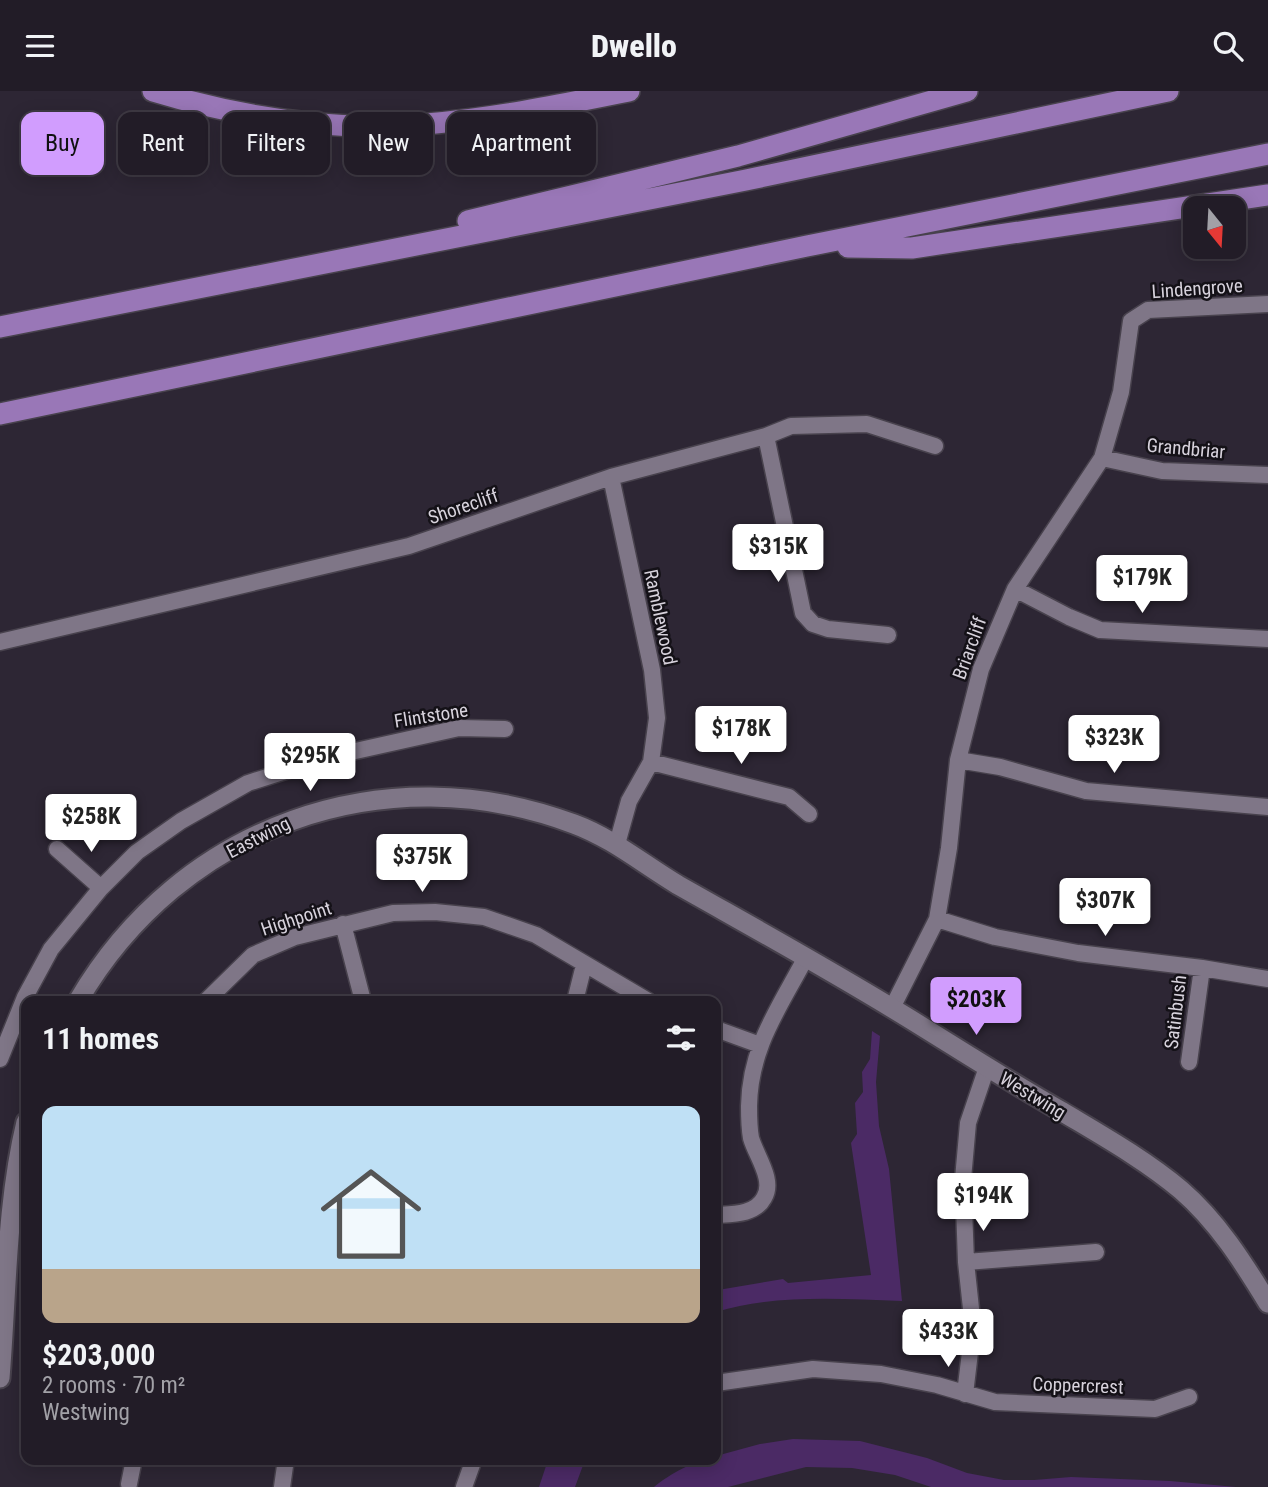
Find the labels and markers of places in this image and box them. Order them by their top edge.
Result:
pin: $315K [729,525,827,584]
pin: $179K [1093,555,1191,615]
pin: $178K [692,707,790,766]
pin: $323K [1065,715,1163,775]
pin: $295K [261,733,359,793]
pin: $258K [42,795,140,854]
pin: $375K [373,835,471,894]
pin: $307K [1056,879,1154,938]
pin: $203K [927,977,1025,1037]
pin: $194K [934,1173,1032,1233]
pin: $433K [899,1309,997,1369]

